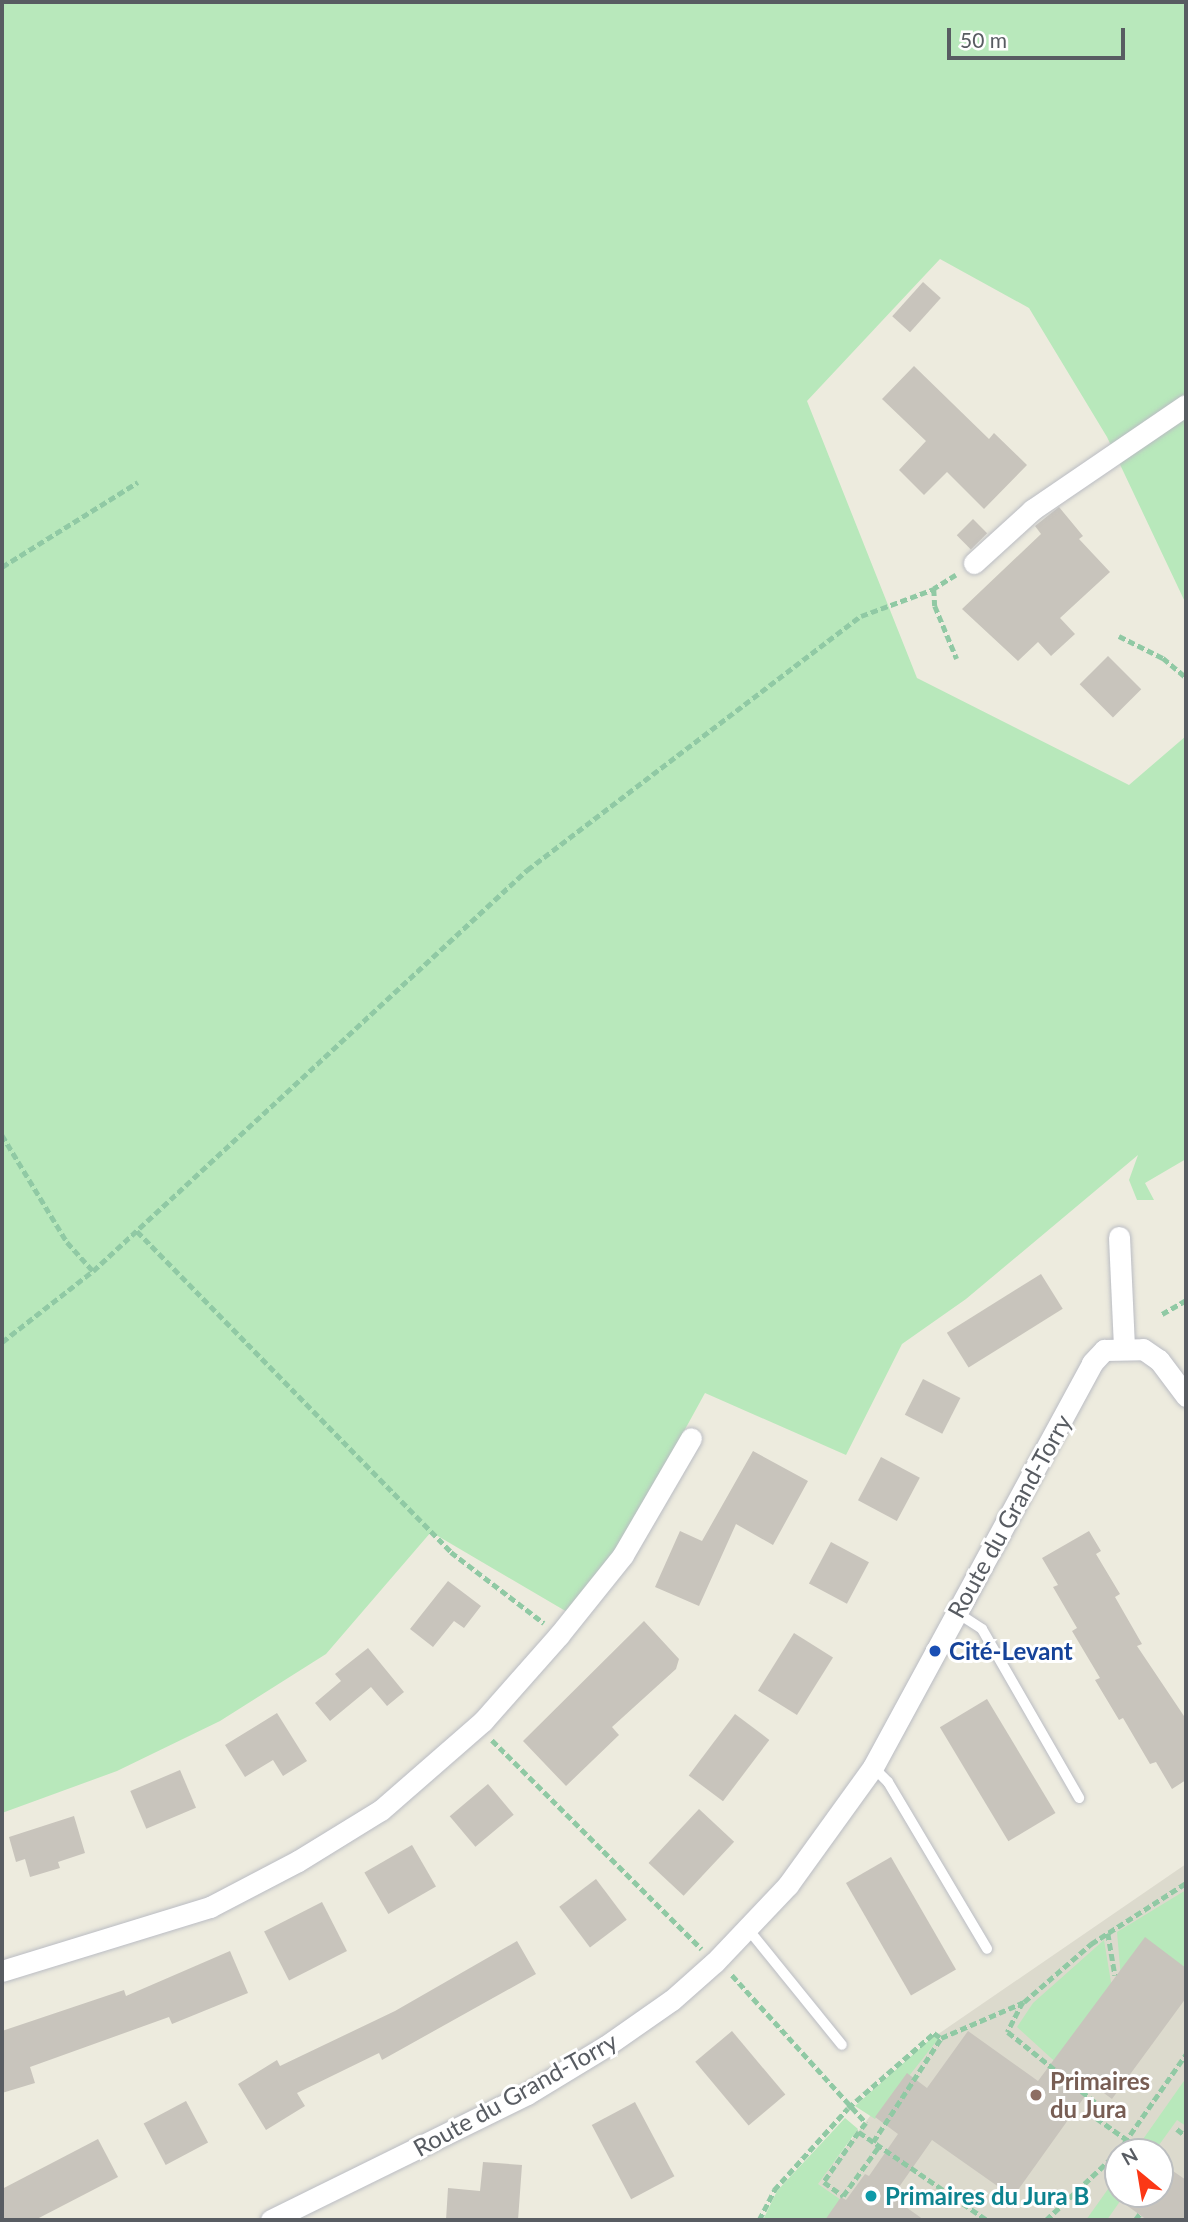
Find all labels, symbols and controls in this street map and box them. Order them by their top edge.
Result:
scale bar [950,14,1128,58]
text: 50 m [960,27,1007,52]
street label: Route du Grand-Torry [941,1409,1077,1623]
place label: Cité-Levant [949,1637,1073,1665]
marker: Cité-Levant [927,1643,943,1659]
street label: Route du Grand-Torry [408,2026,622,2162]
place label: Primaires du Jura [1050,2067,1150,2123]
marker: Primaires du Jura [1028,2087,1044,2103]
north arrow [1104,2138,1174,2208]
text: N [1117,2142,1141,2170]
place label: Primaires du Jura B [885,2182,1090,2210]
marker: Primaires du Jura B [863,2188,879,2204]

